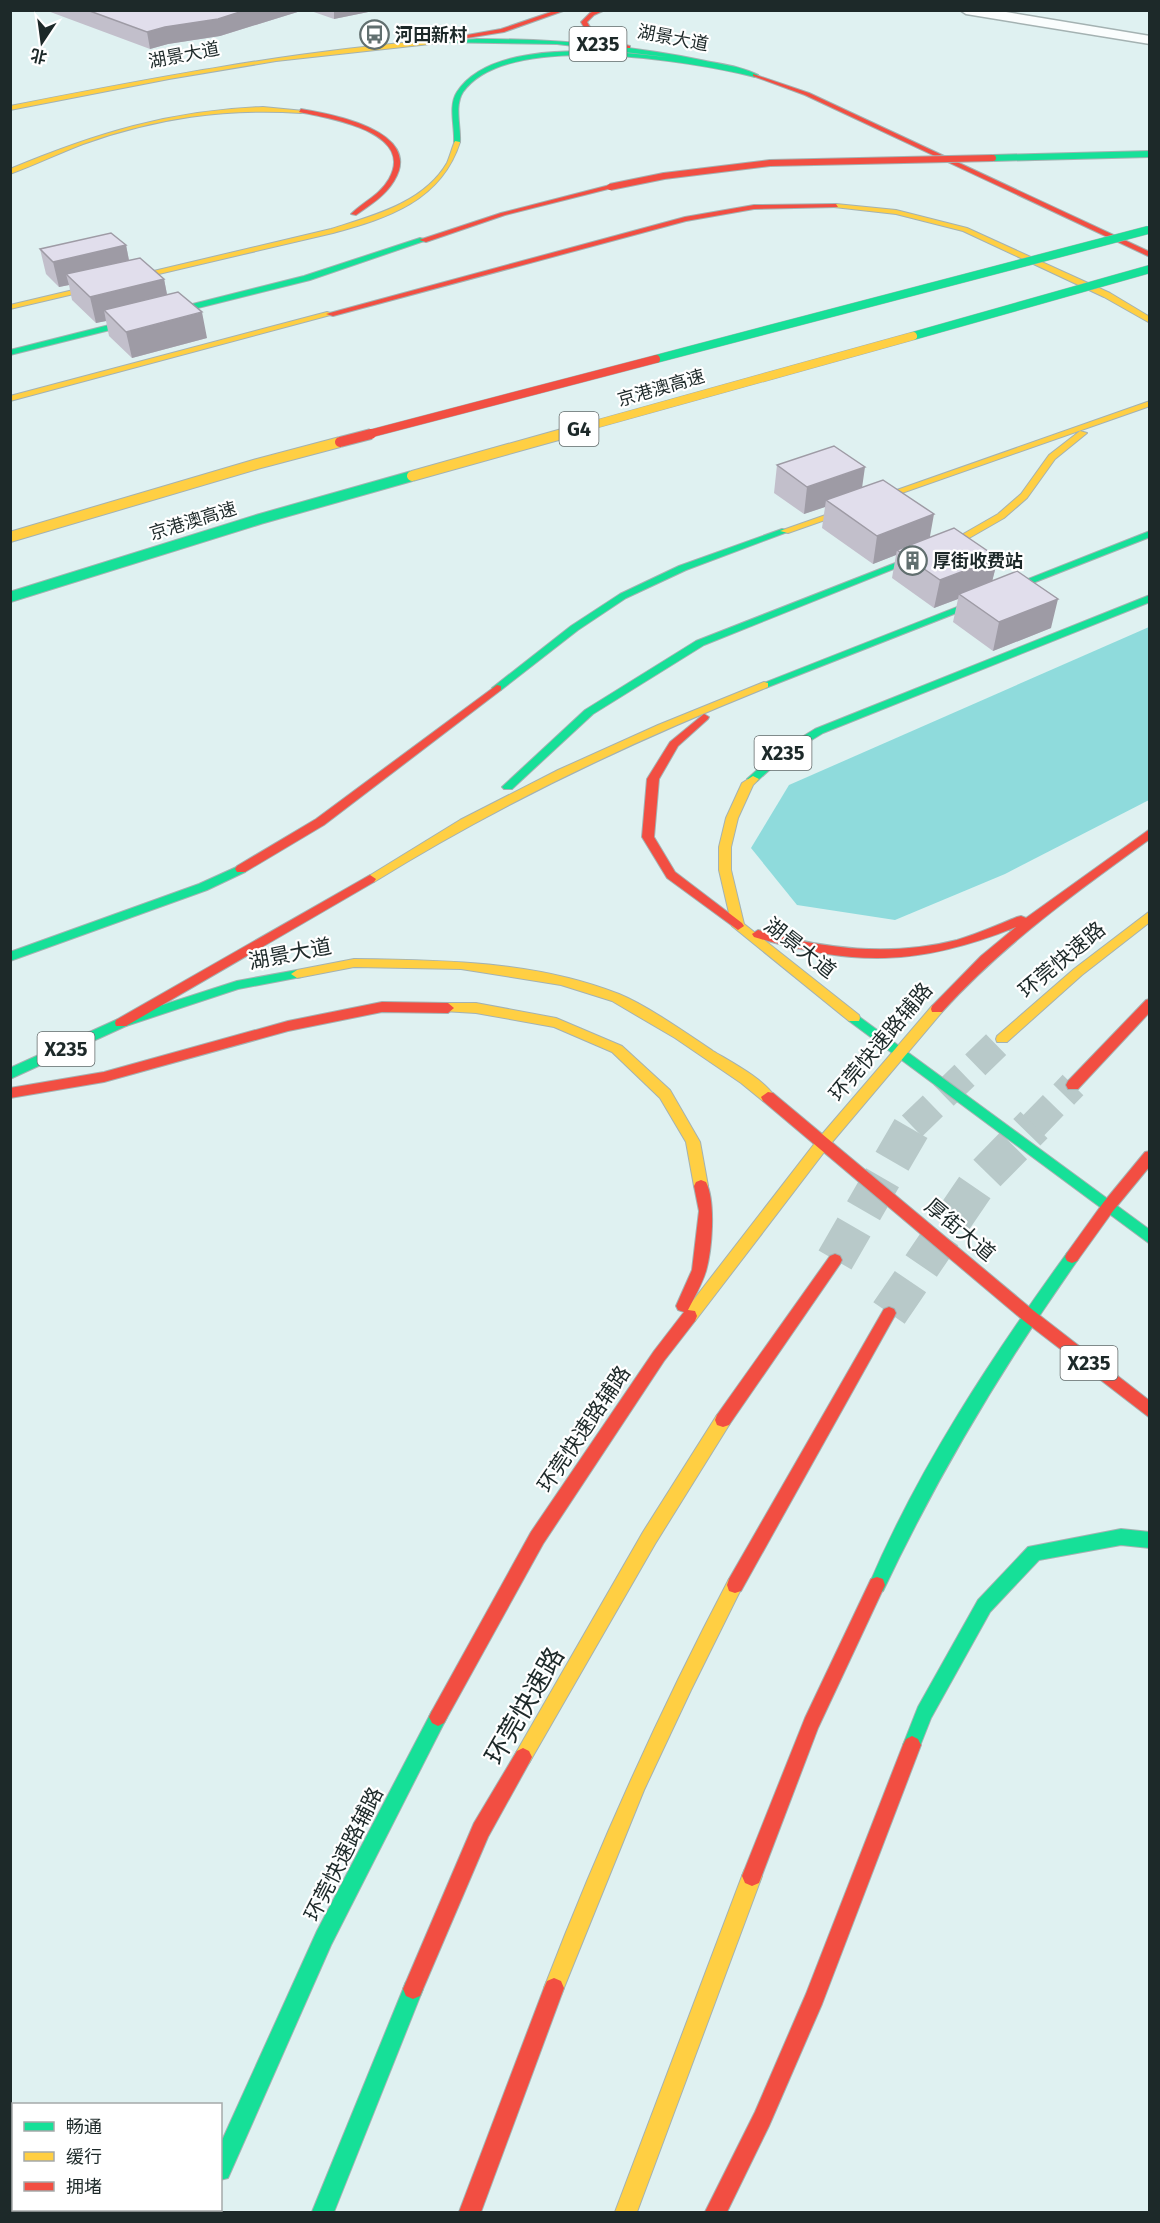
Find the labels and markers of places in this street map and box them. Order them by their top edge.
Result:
bus stop icon: 河田新村 [358,19,390,51]
place label: 河田新村 [395,24,467,46]
building icon: 厚街收费站 [896,545,928,577]
place label: 厚街收费站 [933,550,1023,572]

